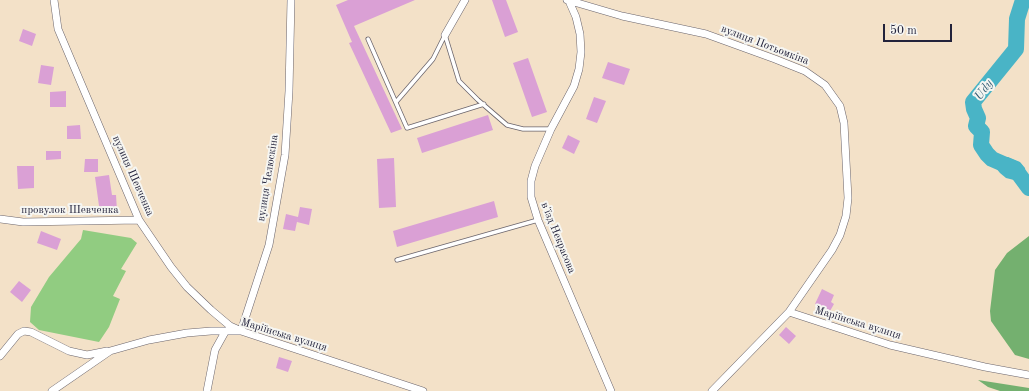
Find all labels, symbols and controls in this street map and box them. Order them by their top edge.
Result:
scale bar [885,16,954,42]
street label: вулиця Потьомкіна [719,22,811,68]
text: 50 m [890,25,917,37]
water label: Udy [972,77,996,103]
street label: вулиця Шевченка [109,134,157,218]
street label: вулиця Челюскіна [255,134,281,222]
street label: в'їзд Некрасова [538,200,578,276]
street label: провулок Шевченка [21,203,119,217]
street label: Маріїнська вулиця [813,304,903,342]
street label: Маріїнська вулиця [239,316,329,354]

